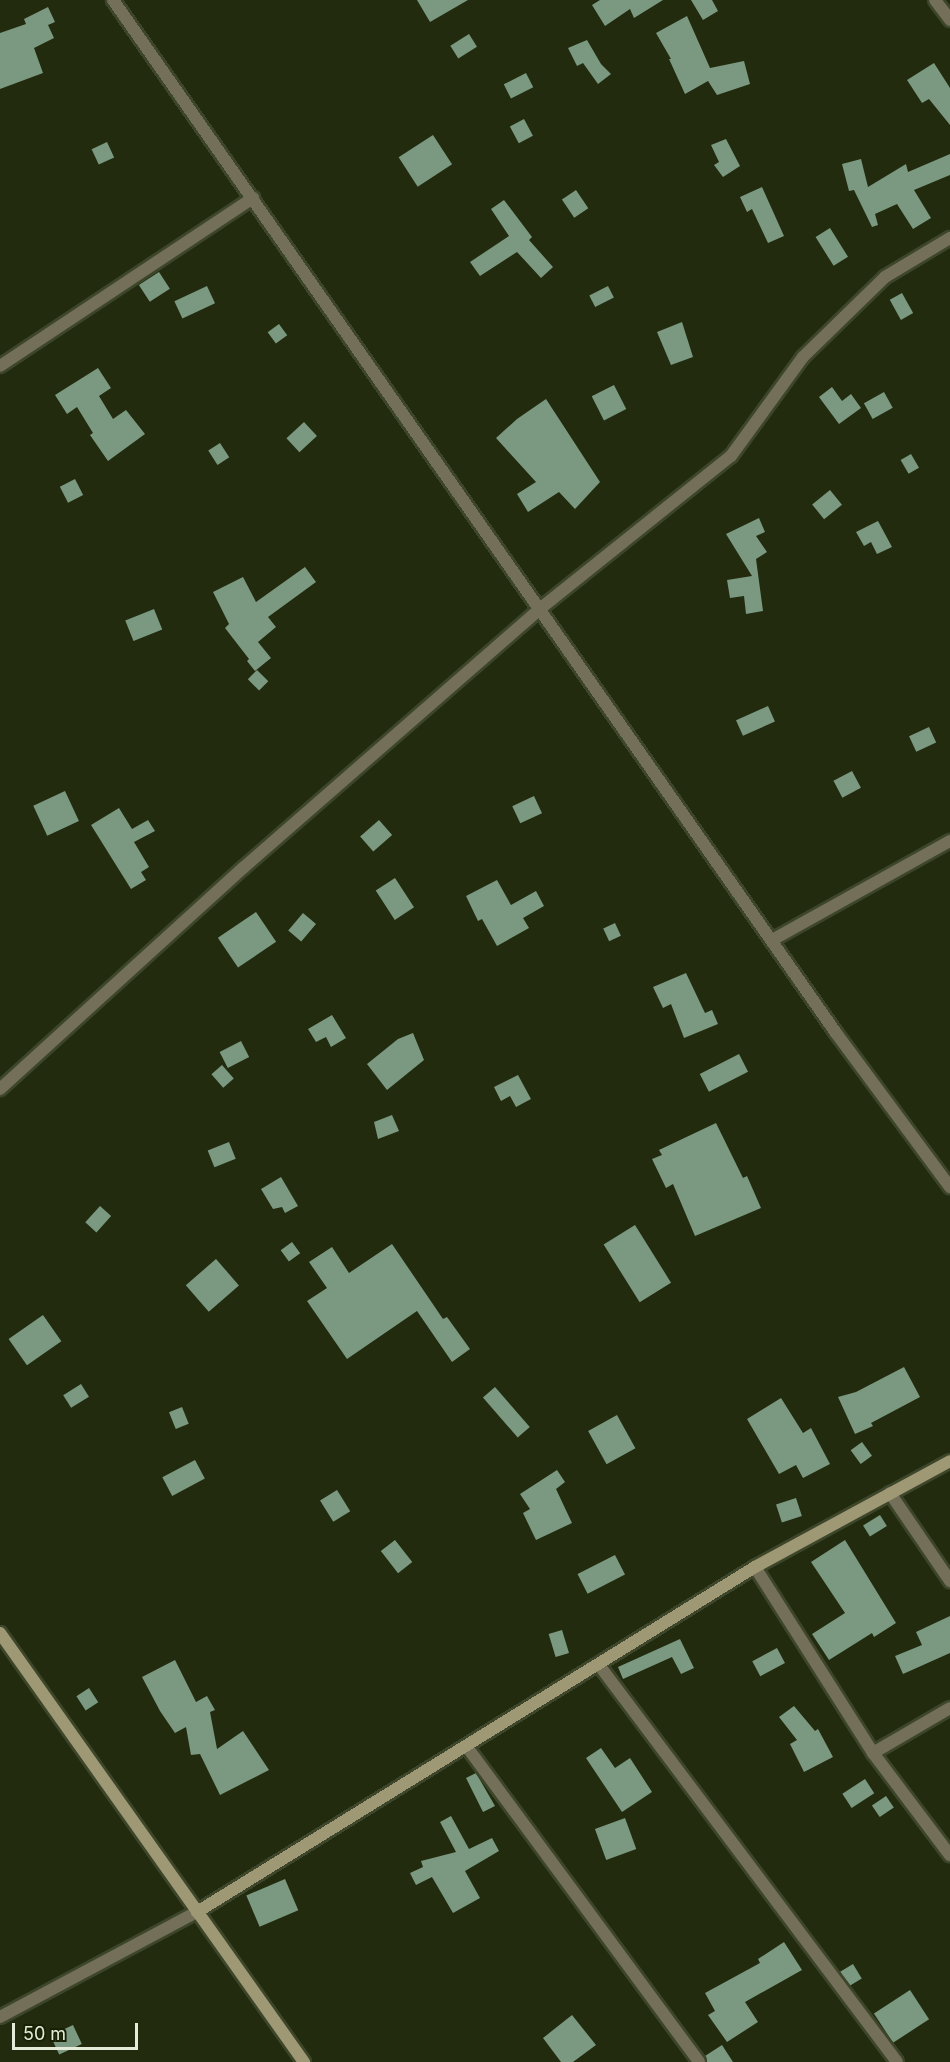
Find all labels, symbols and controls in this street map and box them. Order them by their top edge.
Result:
scale bar [15,2011,141,2049]
text: 50 m [23,2023,66,2044]

